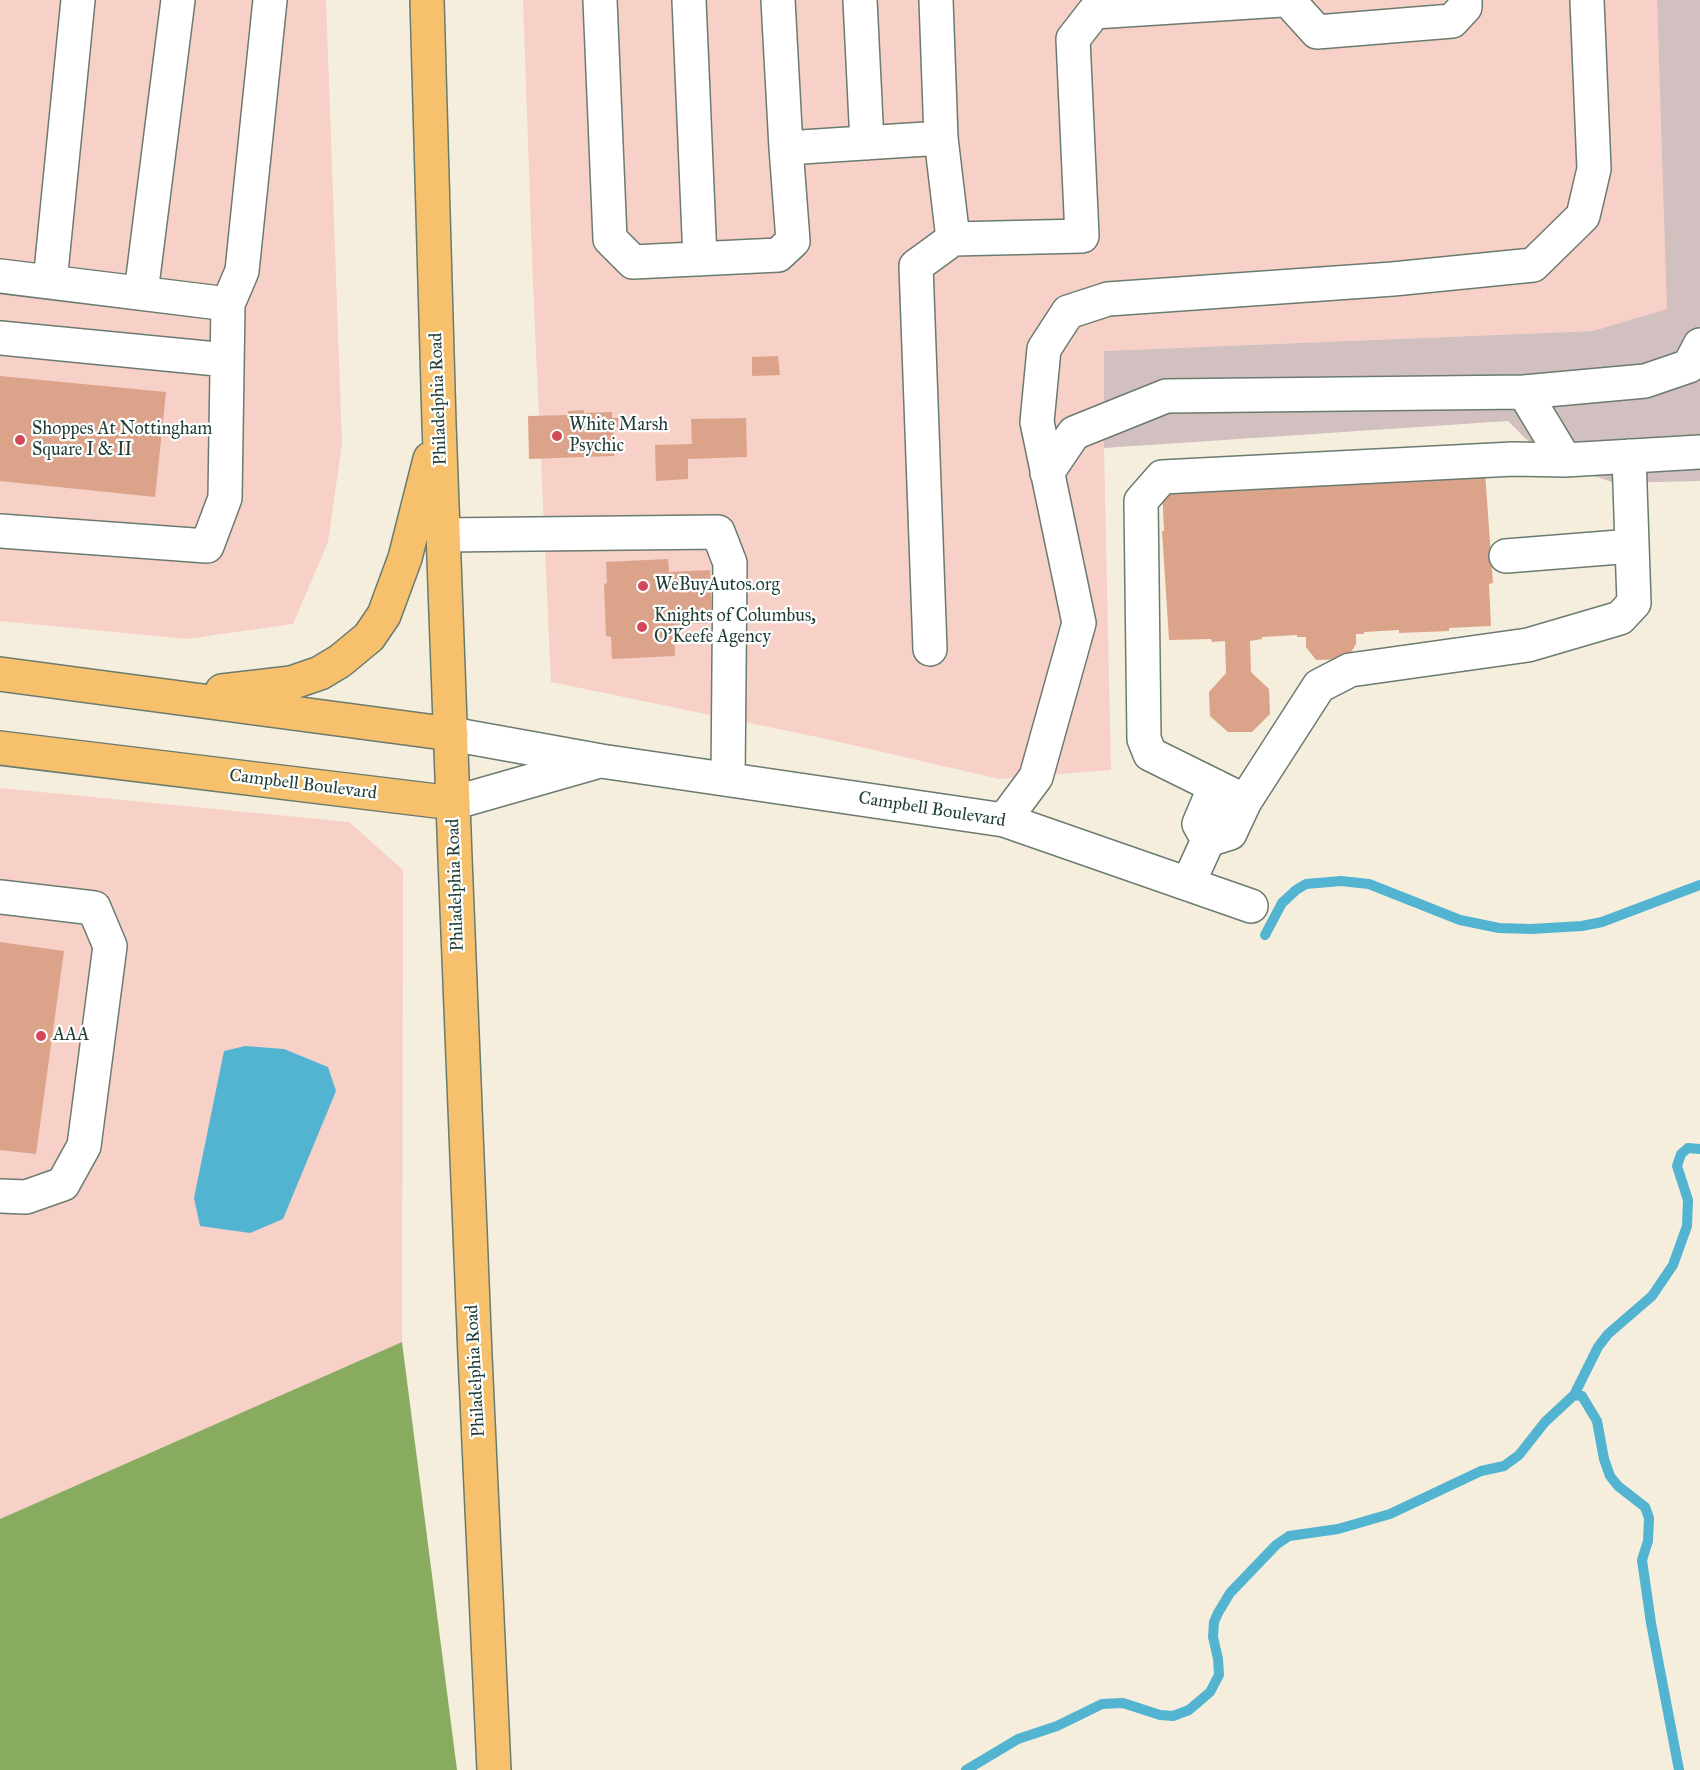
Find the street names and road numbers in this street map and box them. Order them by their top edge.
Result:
street label: Philadelphia Road [426,332,452,466]
street label: Campbell Boulevard [228,765,378,805]
street label: Campbell Boulevard [857,788,1007,832]
street label: Philadelphia Road [443,818,469,952]
street label: Philadelphia Road [462,1304,490,1438]

